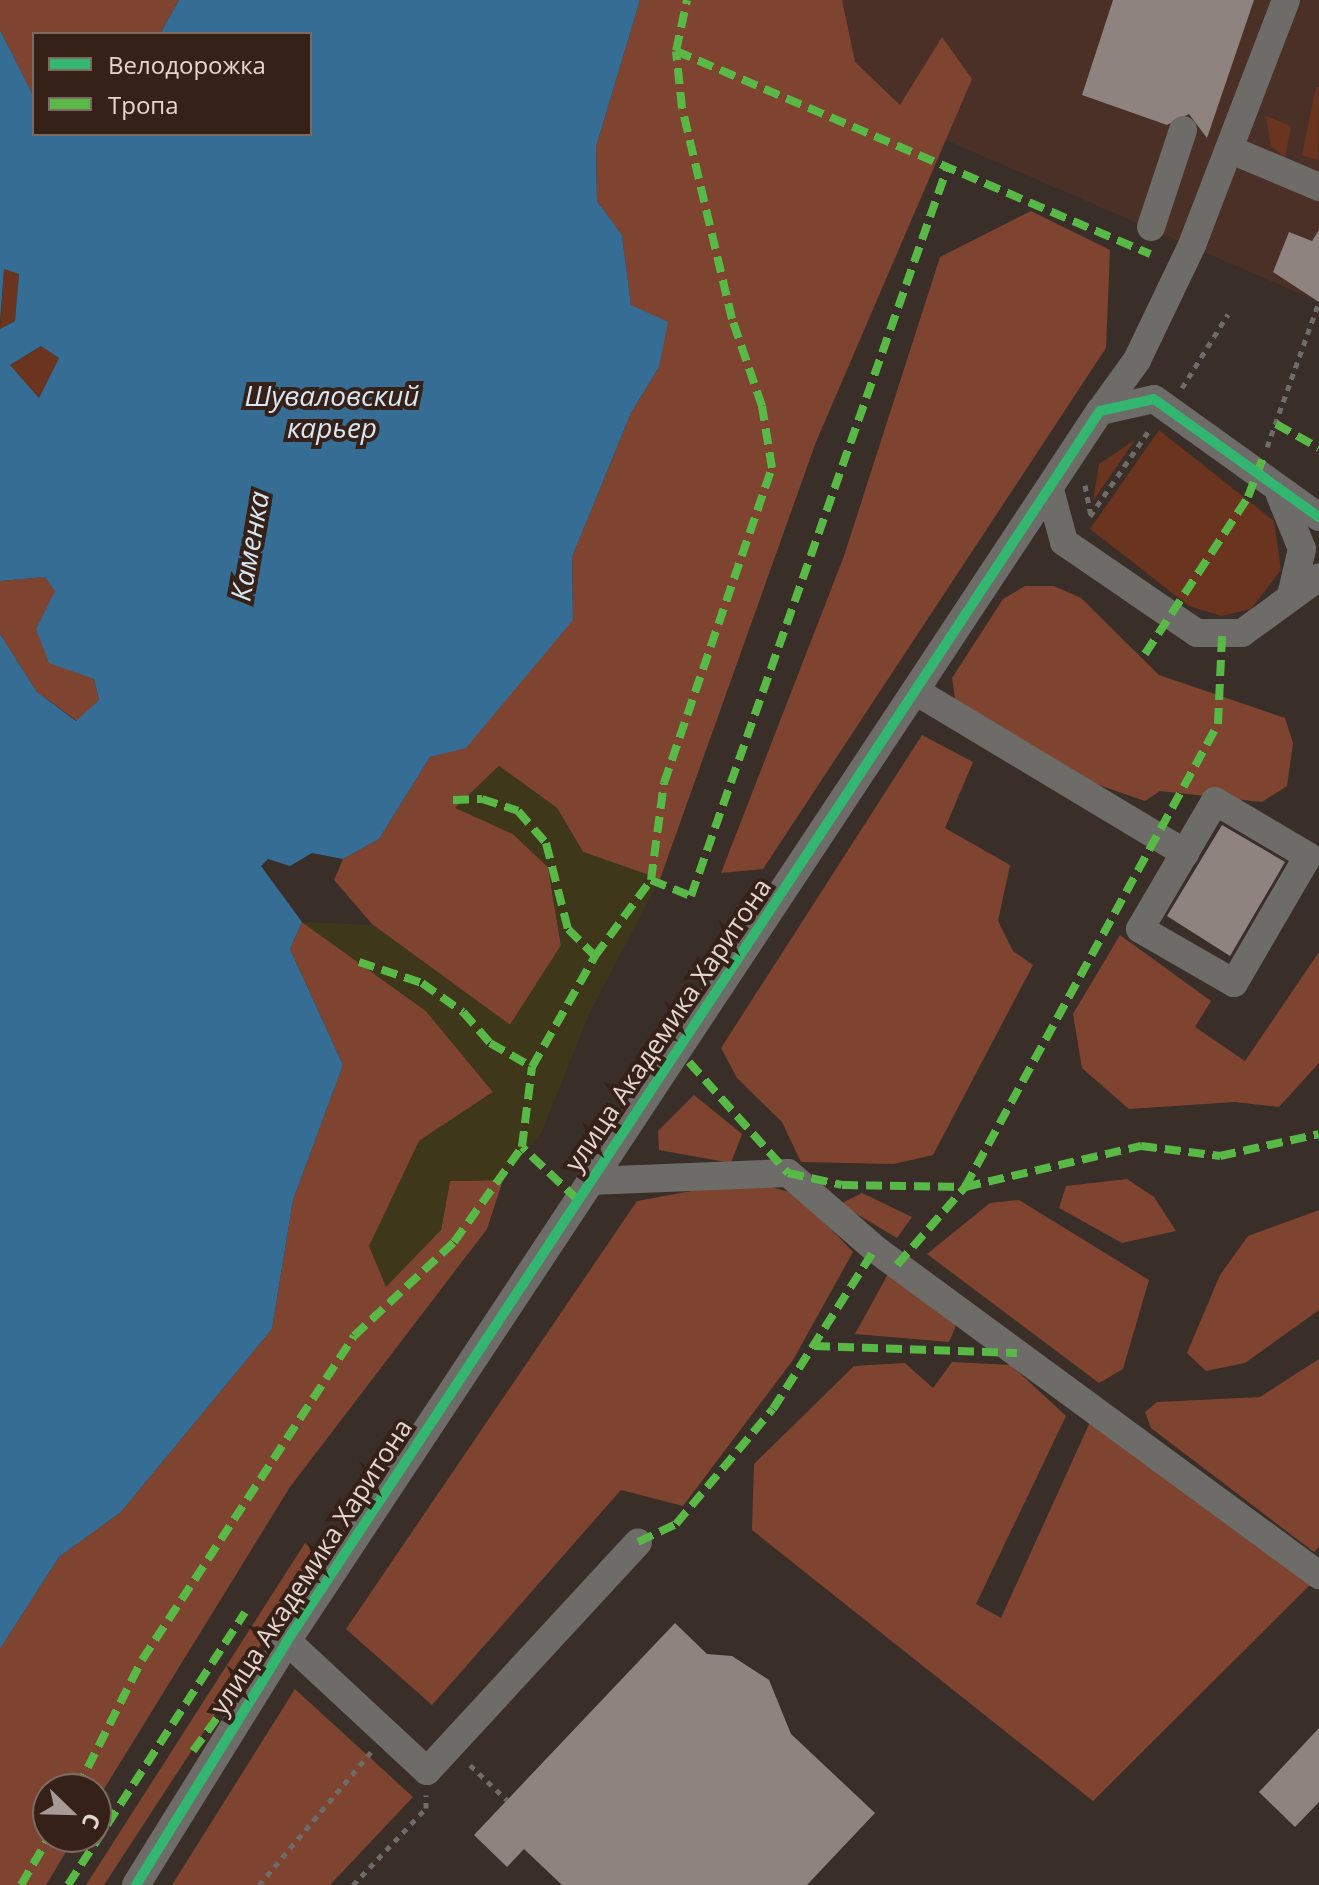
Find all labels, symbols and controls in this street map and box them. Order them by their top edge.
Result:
legend [32,32,312,136]
text: Велодорожка [108,48,266,81]
text: Тропа [108,88,179,121]
water label: Шуваловский карьер [245,378,419,444]
water label: Каменка [223,489,275,603]
street label: улица Академика Харитона [558,873,778,1177]
street label: улица Академика Харитона [204,1413,418,1721]
north arrow [32,1773,112,1853]
text: С [76,1809,109,1834]

